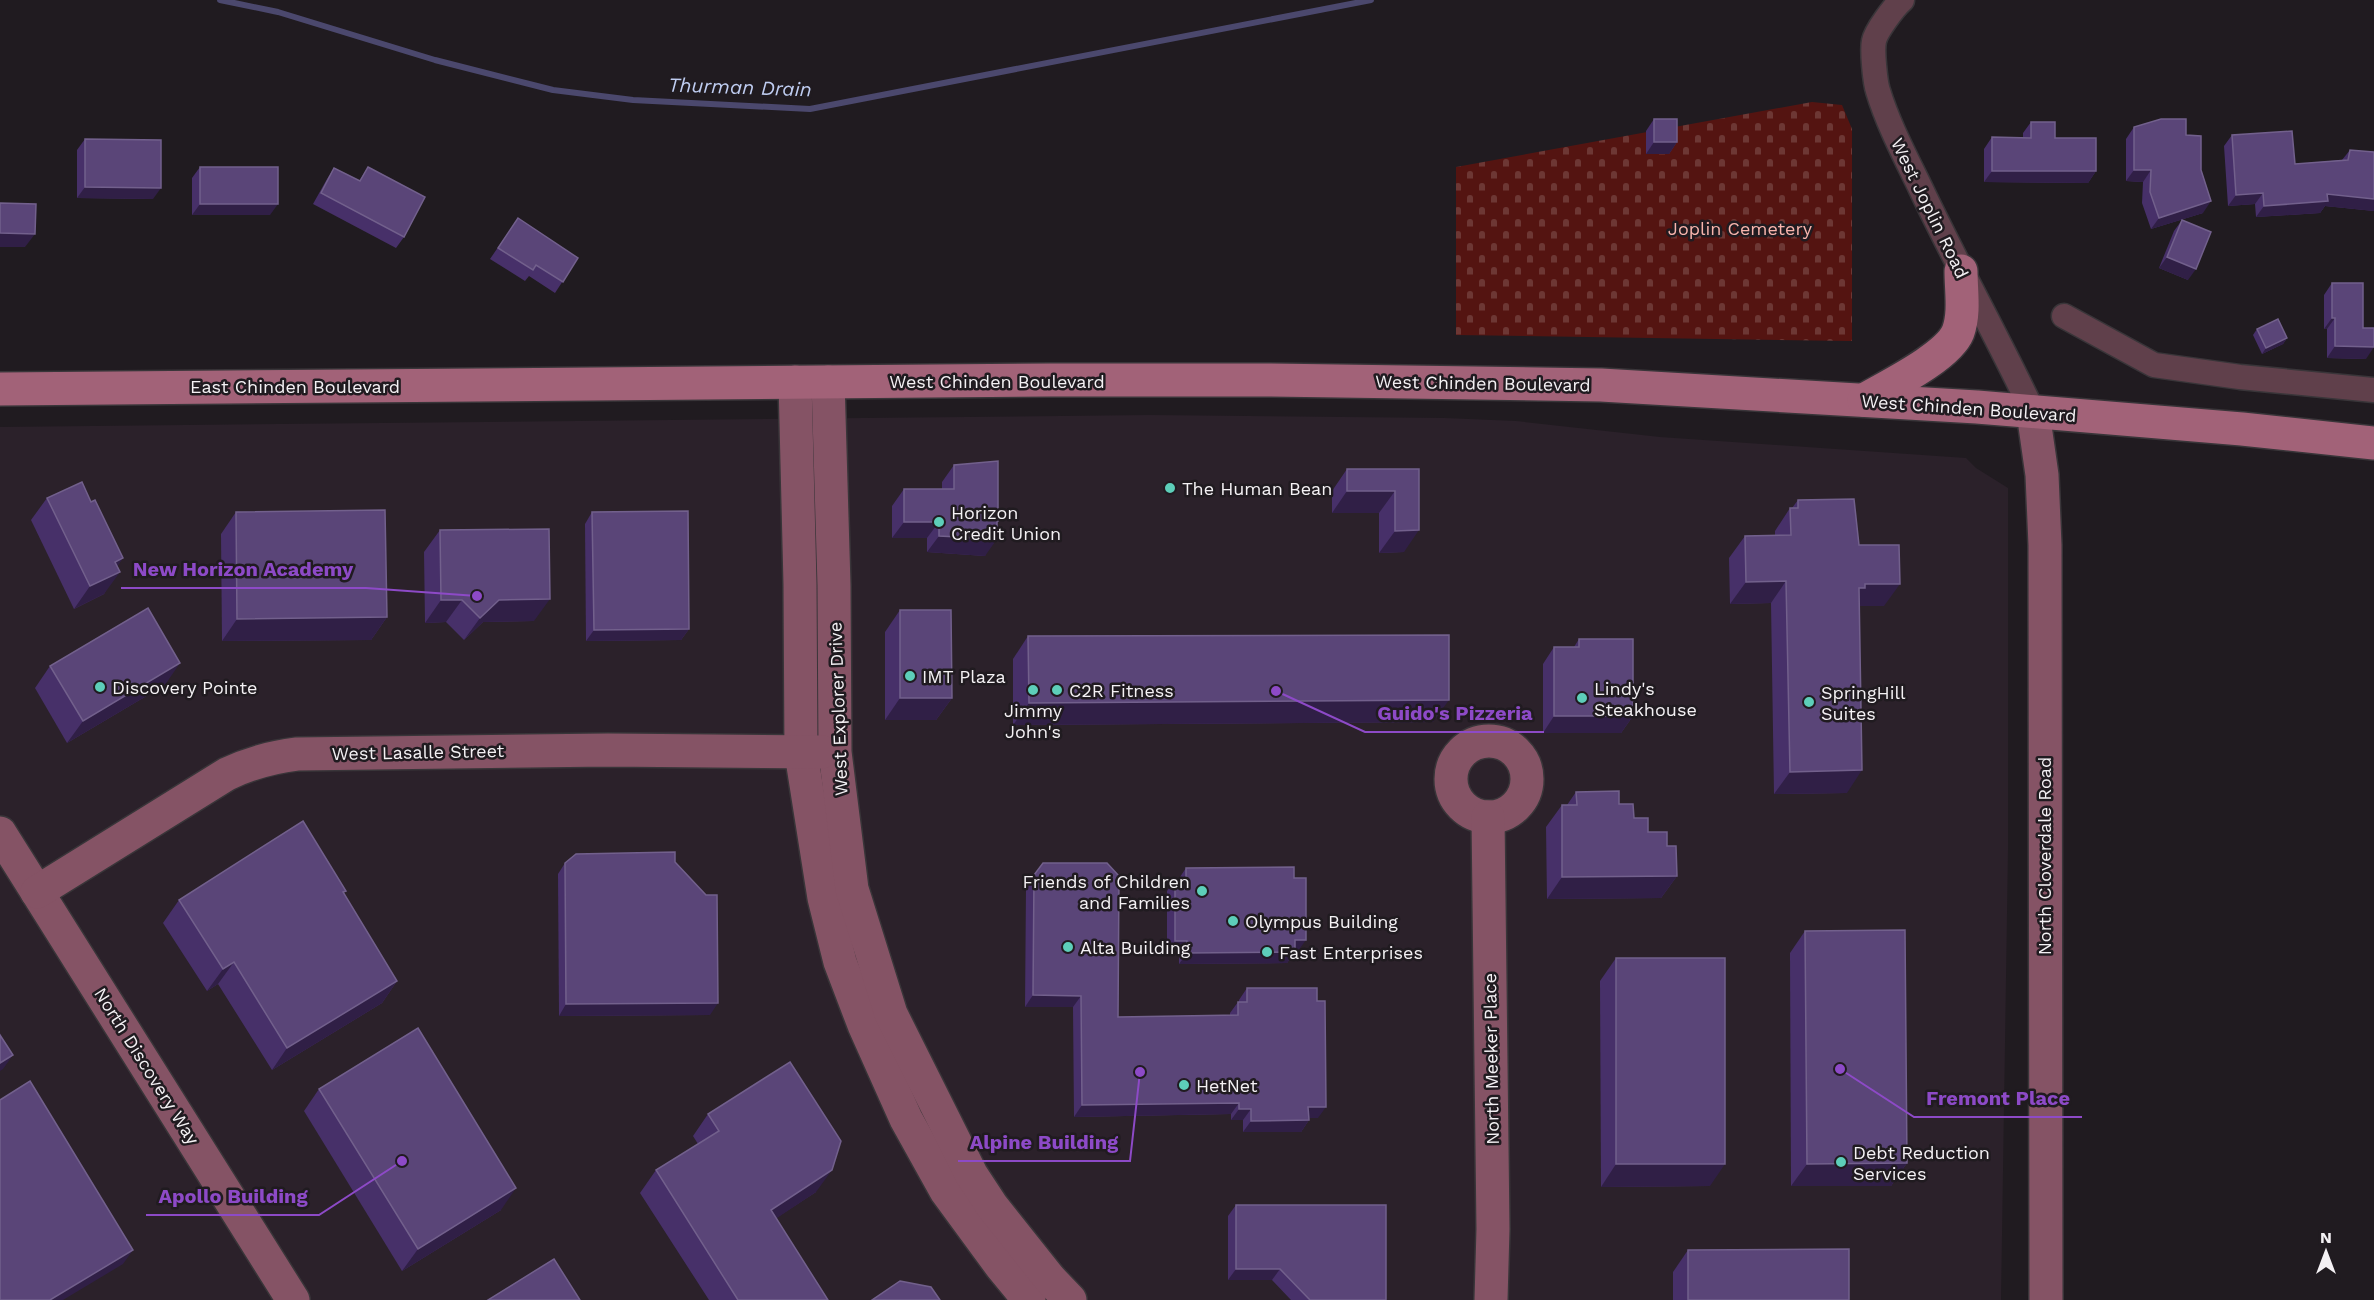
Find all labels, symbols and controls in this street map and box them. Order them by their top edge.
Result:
water label: Thurman Drain [668,72,812,102]
street label: West Joplin Road [1887,134,1973,282]
park label: Joplin Cemetery [1668,218,1813,239]
street label: West Chinden Boulevard [889,371,1105,392]
street label: West Chinden Boulevard [1375,371,1591,395]
street label: East Chinden Boulevard [190,376,400,397]
street label: West Chinden Boulevard [1861,390,2077,426]
place label: The Human Bean [1182,478,1332,499]
marker: The Human Bean [1163,481,1177,495]
place label: Horizon Credit Union [951,502,1061,544]
marker: Horizon Credit Union [932,515,946,529]
callout: New Horizon Academy [121,550,366,588]
text: New Horizon Academy [133,557,354,581]
street label: West Explorer Drive [824,622,852,796]
place label: IMT Plaza [922,666,1006,687]
marker: IMT Plaza [903,669,917,683]
place label: Discovery Pointe [112,677,257,698]
place label: Lindy's Steakhouse [1594,678,1697,720]
marker: Discovery Pointe [93,680,107,694]
place label: C2R Fitness [1069,680,1174,701]
place label: SpringHill Suites [1821,682,1906,724]
marker: Jimmy John's [1026,683,1040,697]
marker: C2R Fitness [1050,683,1064,697]
marker: Lindy's Steakhouse [1575,691,1589,705]
callout: Guido's Pizzeria [1365,694,1544,732]
marker: SpringHill Suites [1802,695,1816,709]
place label: Jimmy John's [1004,700,1063,742]
text: Guido's Pizzeria [1377,701,1533,725]
street label: West Lasalle Street [332,740,505,764]
street label: North Cloverdale Road [2034,757,2055,955]
place label: Friends of Children and Families [1022,871,1190,913]
marker: Friends of Children and Families [1195,884,1209,898]
place label: Olympus Building [1245,911,1398,932]
marker: Olympus Building [1226,914,1240,928]
place label: Alta Building [1080,937,1191,958]
marker: Alta Building [1061,940,1075,954]
place label: Fast Enterprises [1279,942,1423,963]
marker: Fast Enterprises [1260,945,1274,959]
street label: North Meeker Place [1479,973,1503,1145]
street label: North Discovery Way [90,984,204,1149]
place label: HetNet [1196,1075,1258,1096]
marker: HetNet [1177,1078,1191,1092]
callout: Fremont Place [1914,1079,2082,1117]
text: Fremont Place [1926,1086,2070,1110]
callout: Alpine Building [958,1123,1130,1161]
text: Alpine Building [970,1130,1119,1154]
place label: Debt Reduction Services [1853,1142,1990,1184]
marker: Debt Reduction Services [1834,1155,1848,1169]
callout: Apollo Building [146,1177,319,1215]
text: Apollo Building [158,1184,308,1208]
north arrow [2296,1222,2356,1282]
text: N [2320,1228,2332,1247]

